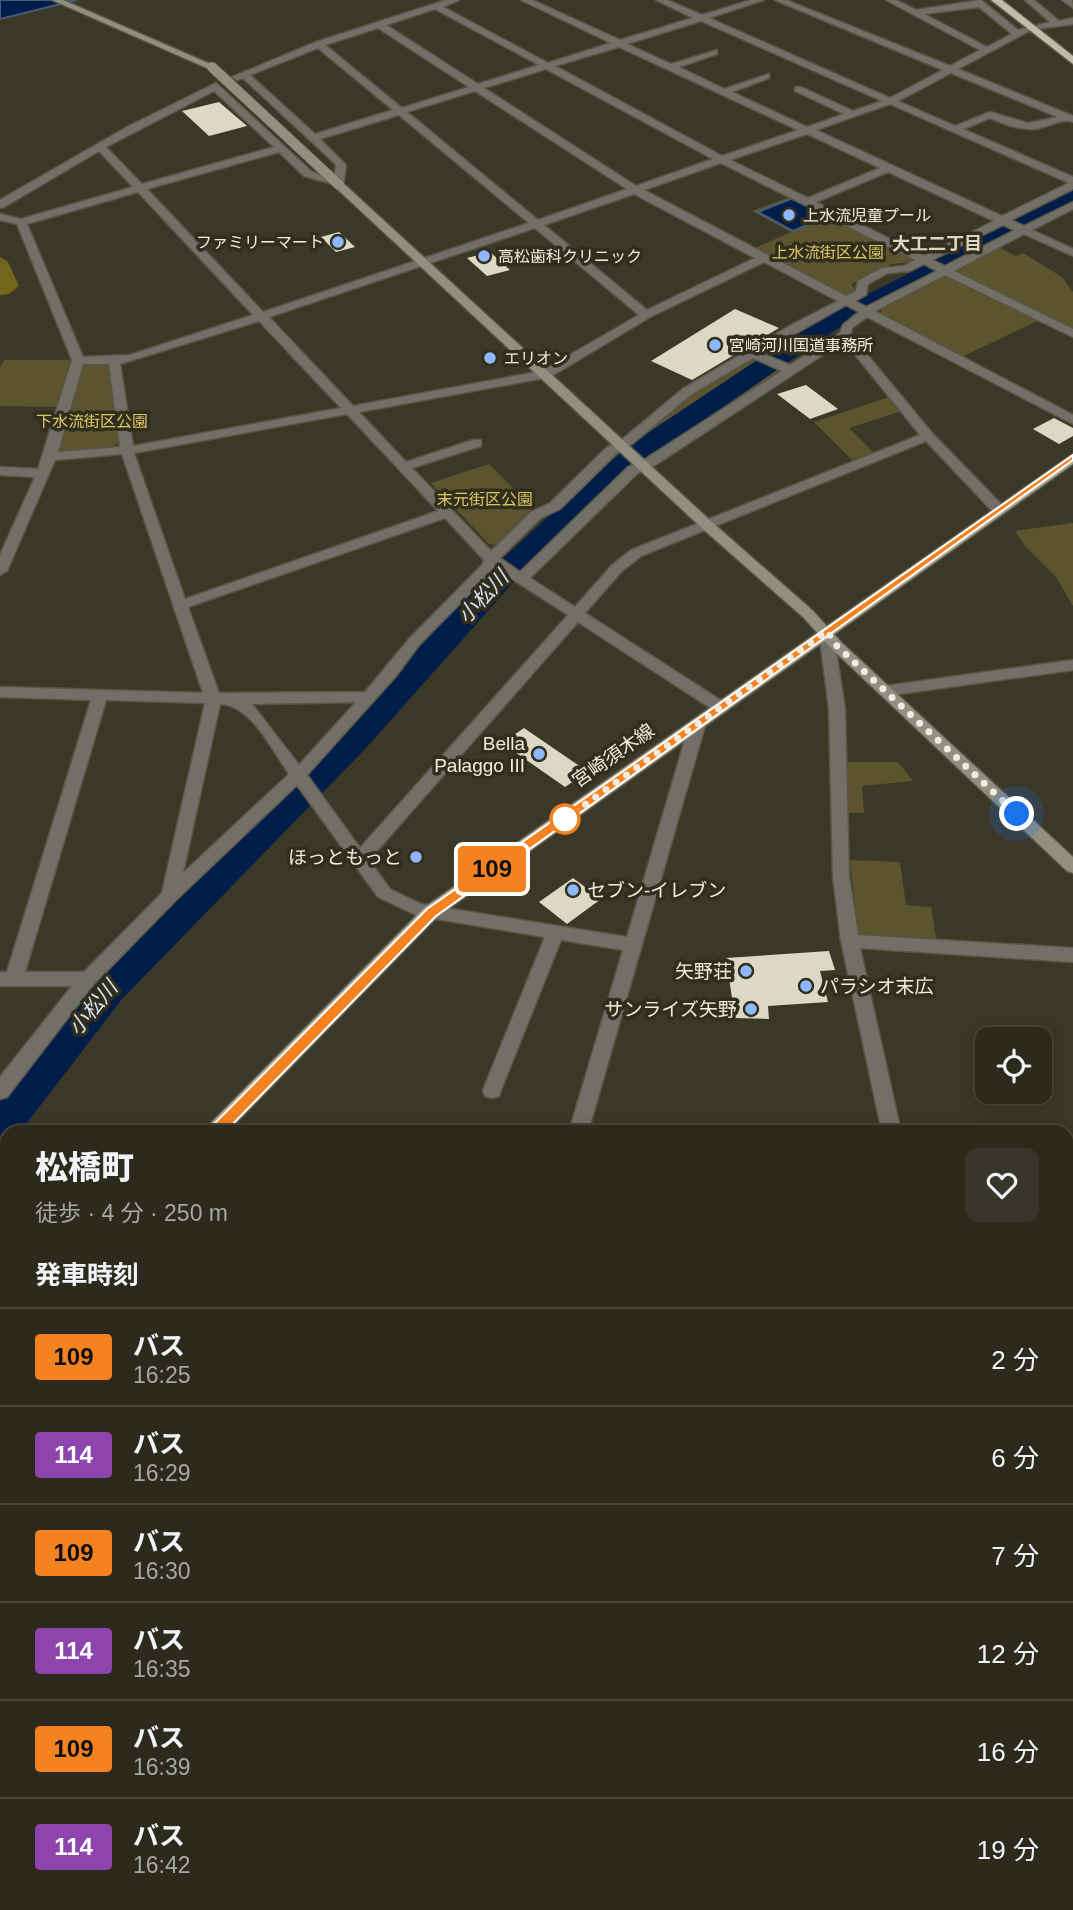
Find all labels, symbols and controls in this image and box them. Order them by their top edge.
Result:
marker: 上水流児童プール [781,207,797,223]
place label: 上水流児童プール [803,207,931,224]
place label: ファミリーマート [196,234,324,251]
marker: ファミリーマート [330,234,346,250]
district label: 大工二丁目 [892,234,982,254]
park label: 上水流街区公園 [772,244,884,261]
marker: 高松歯科クリニック [476,248,492,264]
place label: 高松歯科クリニック [498,248,642,265]
marker: 宮崎河川国道事務所 [707,337,723,353]
place label: 宮崎河川国道事務所 [729,337,873,354]
marker: エリオン [482,350,498,366]
place label: エリオン [504,350,568,367]
park label: 下水流街区公園 [36,413,148,430]
park label: 末元街区公園 [437,491,533,508]
water label: 小松川 [453,564,514,628]
street label: 宮崎須木線 [568,720,658,791]
place label: Bella Palaggo III [434,733,525,776]
marker: Bella Palaggo III [531,746,547,762]
your location [999,796,1034,831]
unlabelled marker [550,804,580,834]
line badge: 109 [452,846,532,892]
place label: ほっともっと [288,847,402,868]
marker: ほっともっと [408,849,424,865]
text: 109 [472,855,512,882]
place label: セブン-イレブン [587,880,726,901]
marker: セブン-イレブン [565,882,581,898]
place label: 矢野荘 [675,961,732,982]
marker: 矢野荘 [738,963,754,979]
water label: 小松川 [64,975,123,1039]
place label: パラシオ末広 [820,976,934,997]
marker: パラシオ末広 [798,978,814,994]
place label: サンライズ矢野 [605,999,737,1020]
marker: サンライズ矢野 [743,1001,759,1017]
map controls [975,1027,1052,1104]
button: locate [975,1027,1052,1104]
button: heart [965,1148,1039,1222]
text: 松橋町 [35,1149,134,1186]
text: 徒歩 · 4 分 · 250 m [35,1200,228,1226]
text: 発車時刻 [35,1260,139,1290]
text: バス [133,1331,185,1361]
text: 109 [53,1343,94,1370]
text: 2 分 [991,1345,1039,1375]
text: 16:25 [133,1362,191,1388]
text: バス [133,1429,185,1459]
text: 114 [54,1441,93,1468]
text: 6 分 [991,1443,1039,1473]
text: 16:29 [133,1460,191,1486]
text: バス [133,1527,185,1557]
text: 109 [53,1539,94,1566]
text: 7 分 [991,1541,1039,1571]
text: 16:30 [133,1558,191,1584]
text: バス [133,1625,185,1655]
text: 114 [54,1637,93,1664]
text: 12 分 [977,1639,1039,1669]
text: 16:35 [133,1656,191,1682]
text: バス [133,1723,185,1753]
text: 109 [53,1735,94,1762]
text: 16 分 [977,1737,1039,1767]
text: 16:39 [133,1754,191,1780]
text: バス [133,1821,185,1851]
text: 114 [54,1833,93,1860]
text: 19 分 [977,1835,1039,1865]
text: 16:42 [133,1852,191,1878]

